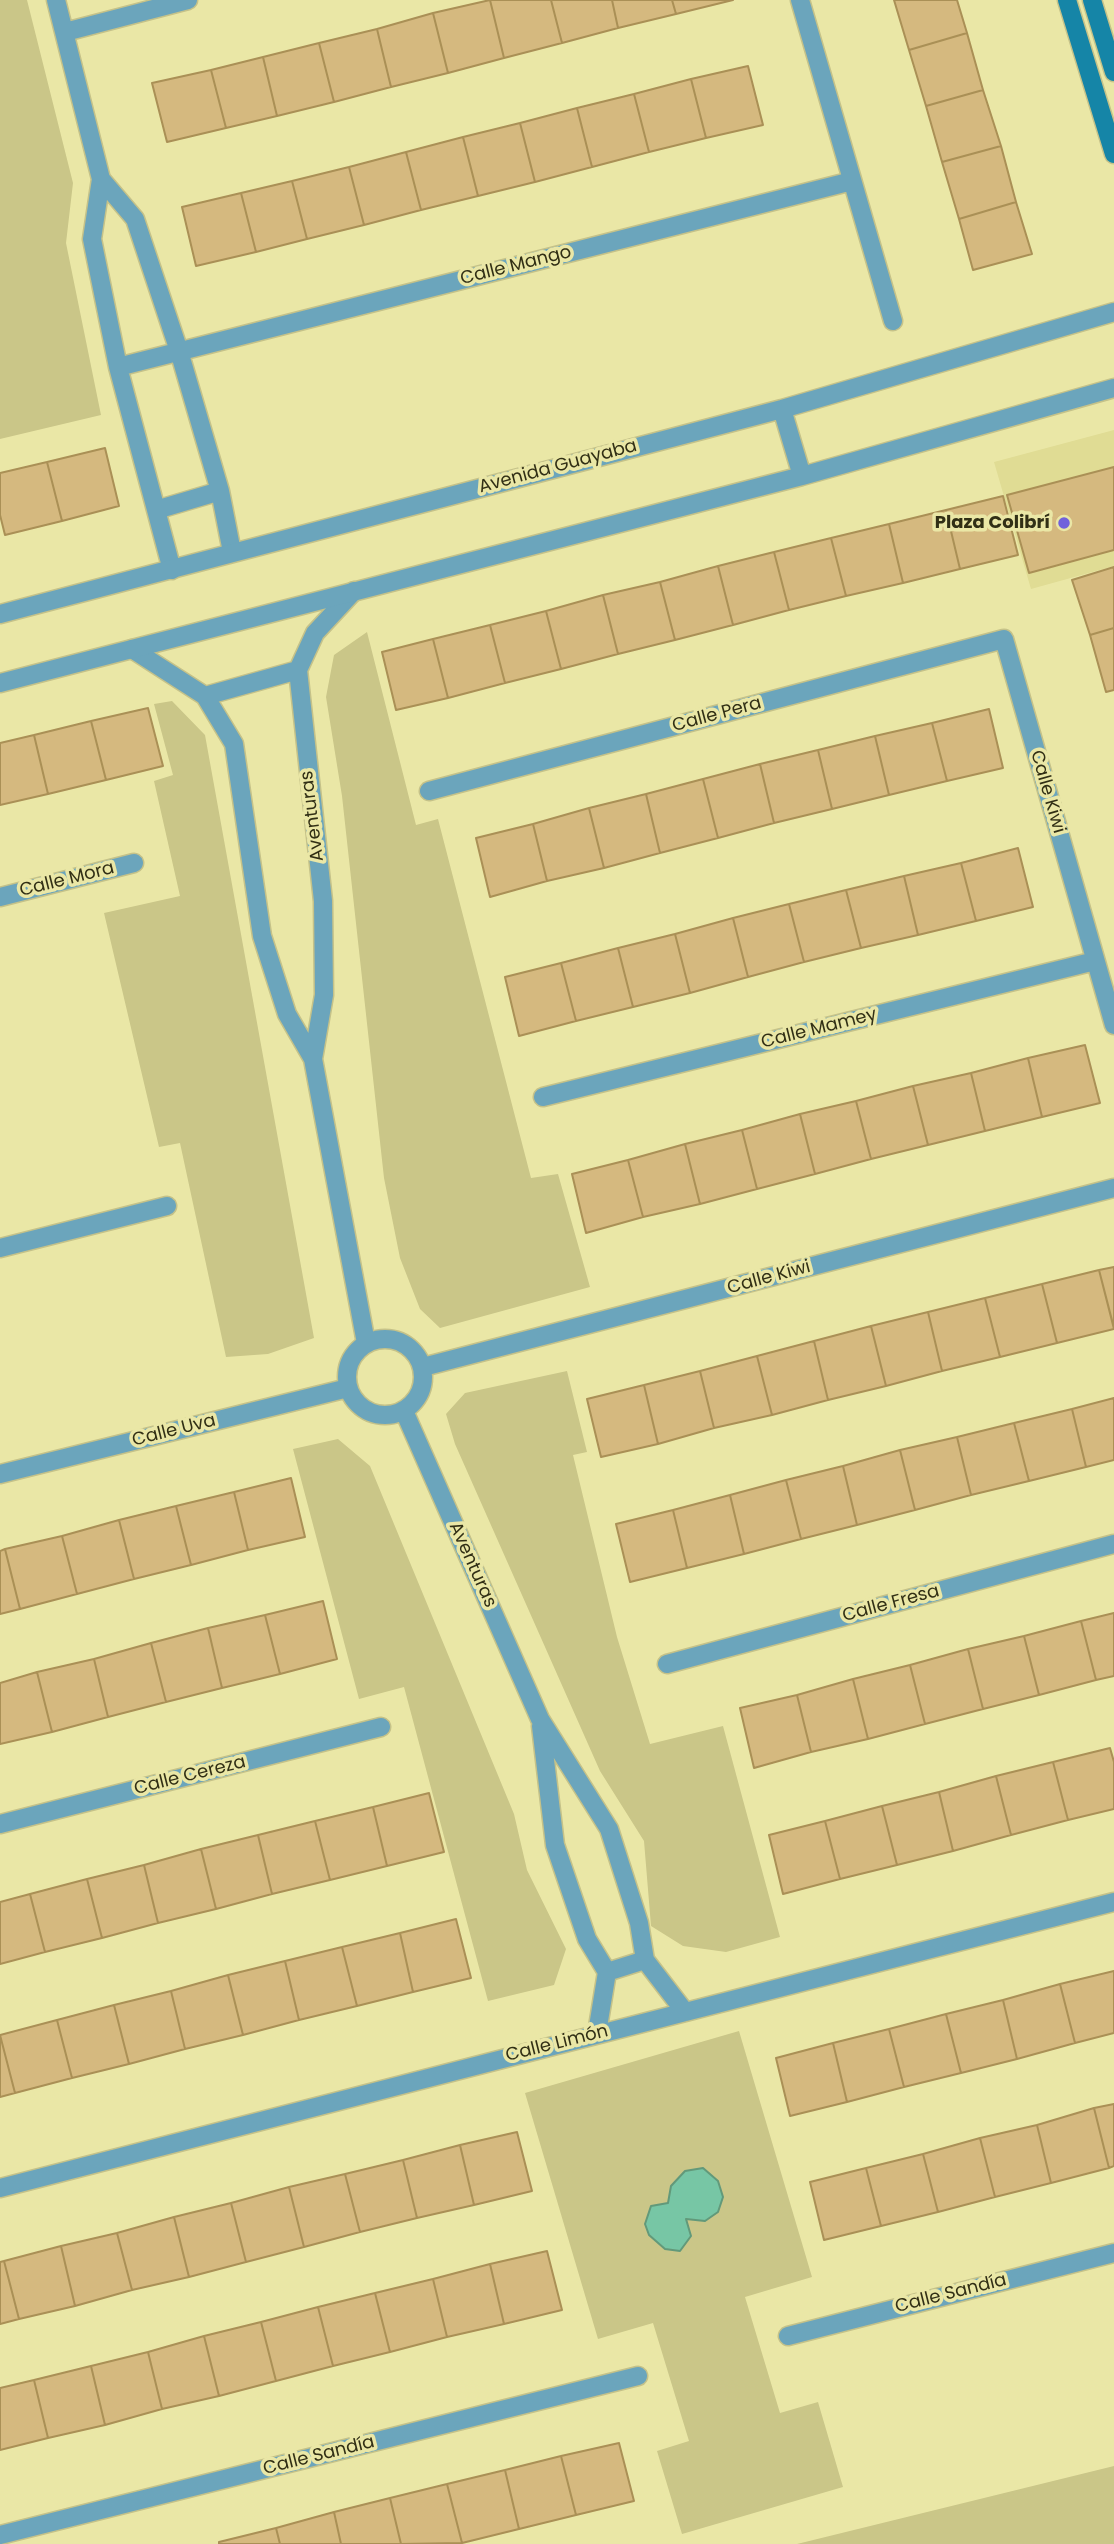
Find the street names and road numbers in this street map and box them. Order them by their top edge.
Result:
street label: Calle Mango [458,242,574,290]
street label: Avenida Guayaba [477,435,639,499]
street label: Calle Pera [670,693,764,737]
street label: Calle Kiwi [1025,748,1069,836]
street label: Aventuras [297,769,329,863]
street label: Calle Mora [17,858,117,902]
street label: Calle Mamey [759,1004,879,1054]
street label: Calle Kiwi [725,1257,813,1299]
street label: Calle Uva [130,1410,218,1452]
street label: Aventuras [444,1519,500,1611]
street label: Calle Fresa [840,1581,942,1627]
street label: Calle Cereza [132,1752,248,1800]
street label: Calle Limón [504,2021,610,2067]
street label: Calle Sandía [893,2270,1009,2318]
street label: Calle Sandía [261,2432,377,2480]

